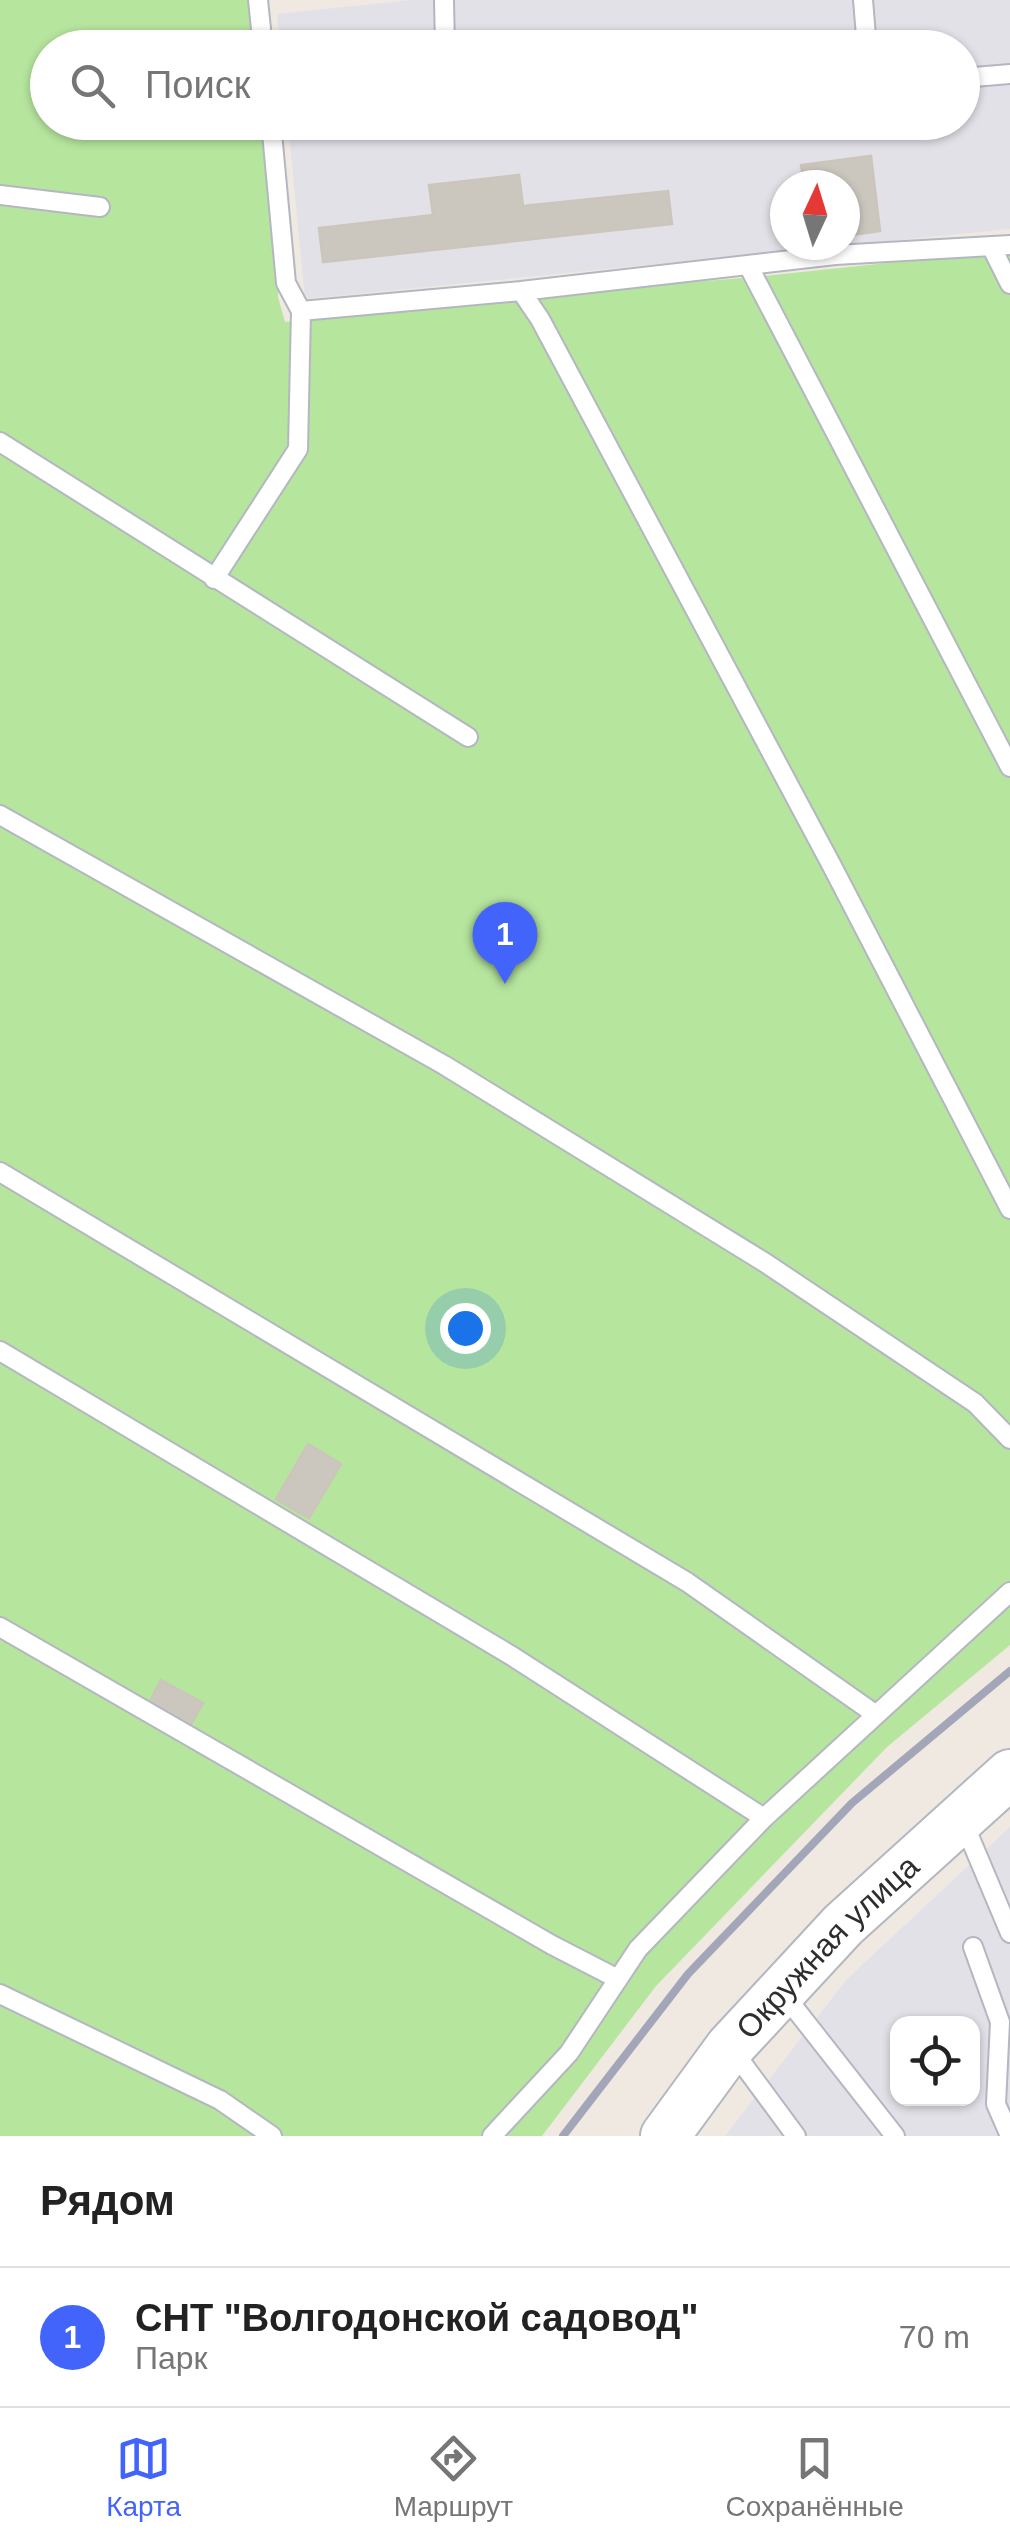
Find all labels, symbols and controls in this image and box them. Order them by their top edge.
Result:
search box [30,30,980,140]
icon: search [65,58,120,113]
text: Поиск [145,64,250,106]
north arrow [770,170,860,260]
pin: 1 [472,902,538,984]
your location [440,1303,491,1354]
street label: Окружная улица [729,1848,926,2046]
map controls [890,2016,980,2106]
button: locate [890,2016,980,2106]
text: Рядом [40,2177,175,2224]
text: СНТ "Волгодонской садовод" [135,2297,698,2339]
text: 1 [64,2319,81,2355]
text: 70 m [899,2319,970,2355]
text: Парк [135,2340,208,2376]
tab: Карта [106,2431,181,2523]
tab: Маршрут [394,2431,513,2523]
tab: Сохранённые [725,2431,904,2523]

